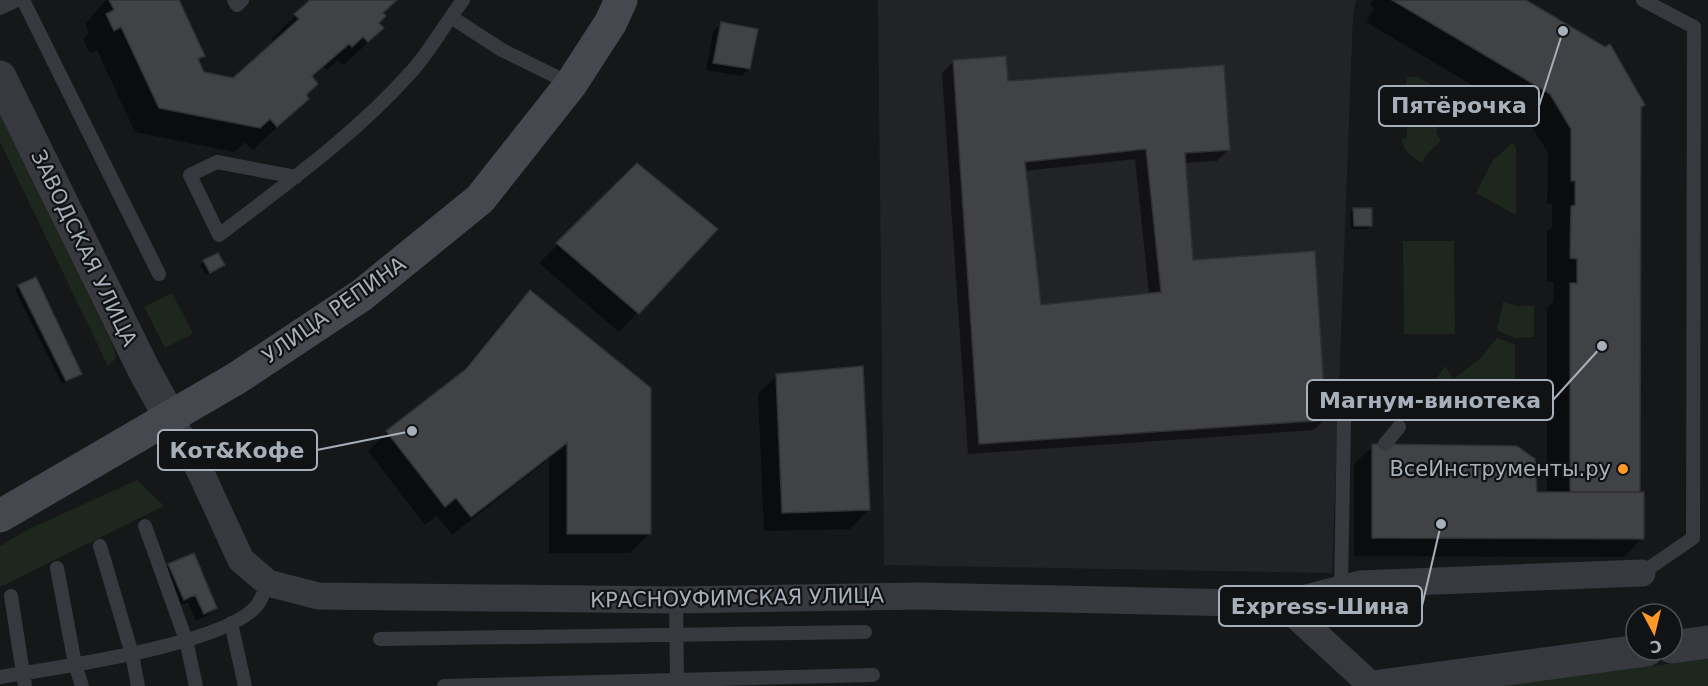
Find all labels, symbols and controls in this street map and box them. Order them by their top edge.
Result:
callout: Пятёрочка [1379,86,1539,126]
text: Пятёрочка [1391,93,1527,118]
street label: ЗАВОДСКАЯ УЛИЦА [26,146,142,351]
street label: УЛИЦА РЕПИНА [258,251,411,368]
callout: Магнум-винотека [1307,380,1553,420]
text: Магнум-винотека [1319,388,1541,413]
callout: Кот&Кофе [158,430,317,470]
text: Кот&Кофе [170,438,304,463]
place label: ВсеИнструменты.ру [1389,457,1611,481]
marker: ВсеИнструменты.ру [1616,462,1630,476]
street label: КРАСНОУФИМСКАЯ УЛИЦА [590,583,885,613]
callout: Express-Шина [1219,586,1422,626]
text: Express-Шина [1231,594,1409,619]
north arrow [1624,602,1684,662]
text: С [1649,636,1663,657]

